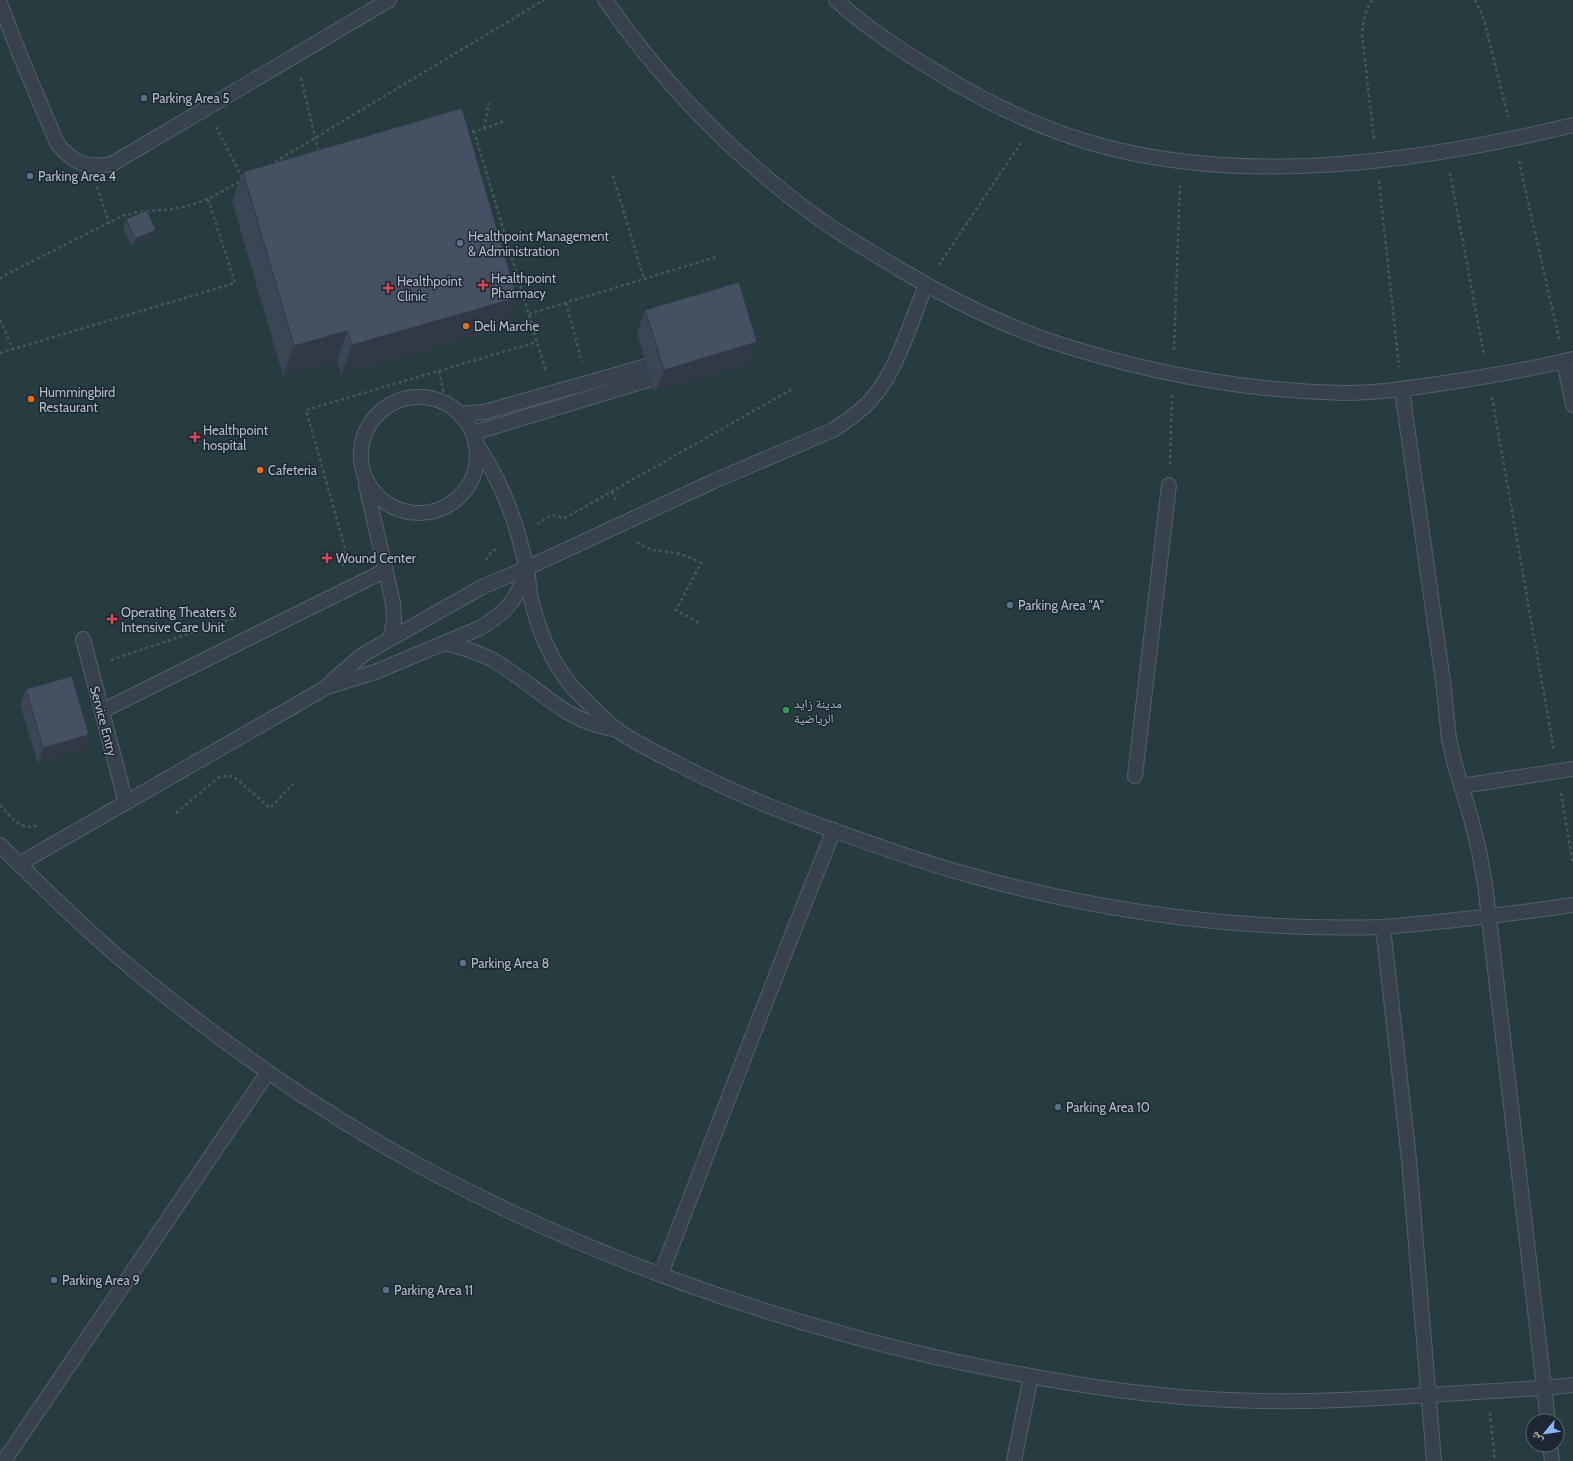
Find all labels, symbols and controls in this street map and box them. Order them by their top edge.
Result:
place label: Parking Area 5 [152,90,230,106]
marker: Parking Area 5 [139,93,149,103]
place label: Parking Area 4 [38,168,117,184]
marker: Parking Area 4 [25,171,35,181]
place label: Healthpoint Management & Administration [468,228,610,259]
marker: Healthpoint Management & Administration [455,238,465,248]
place label: Healthpoint Pharmacy [491,270,557,301]
place label: Healthpoint Clinic [397,273,463,304]
marker: Healthpoint Pharmacy [478,280,488,290]
marker: Healthpoint Clinic [382,282,394,294]
place label: Deli Marche [474,318,539,334]
marker: Deli Marche [461,321,471,331]
place label: Hummingbird Restaurant [39,384,115,415]
marker: Hummingbird Restaurant [26,394,36,404]
place label: Healthpoint hospital [203,422,269,453]
marker: Healthpoint hospital [190,432,200,442]
place label: Cafeteria [268,462,318,478]
marker: Cafeteria [255,465,265,475]
place label: Wound Center [336,550,417,566]
marker: Wound Center [321,552,333,564]
place label: Parking Area "A" [1018,597,1104,613]
marker: Parking Area "A" [1005,600,1015,610]
place label: Operating Theaters & Intensive Care Unit [121,604,237,635]
marker: Operating Theaters & Intensive Care Unit [106,613,118,625]
street label: Service Entry [87,684,121,758]
place label: مدينة زايد الرياضية [794,695,842,727]
marker: مدينة زايد الرياضية [781,705,791,715]
place label: Parking Area 8 [471,955,550,971]
marker: Parking Area 8 [458,958,468,968]
place label: Parking Area 10 [1066,1099,1150,1115]
marker: Parking Area 10 [1053,1102,1063,1112]
place label: Parking Area 9 [62,1272,140,1288]
marker: Parking Area 9 [49,1275,59,1285]
place label: Parking Area 11 [394,1282,473,1298]
marker: Parking Area 11 [381,1285,391,1295]
north arrow [1525,1413,1565,1453]
text: ش [1527,1429,1546,1446]

